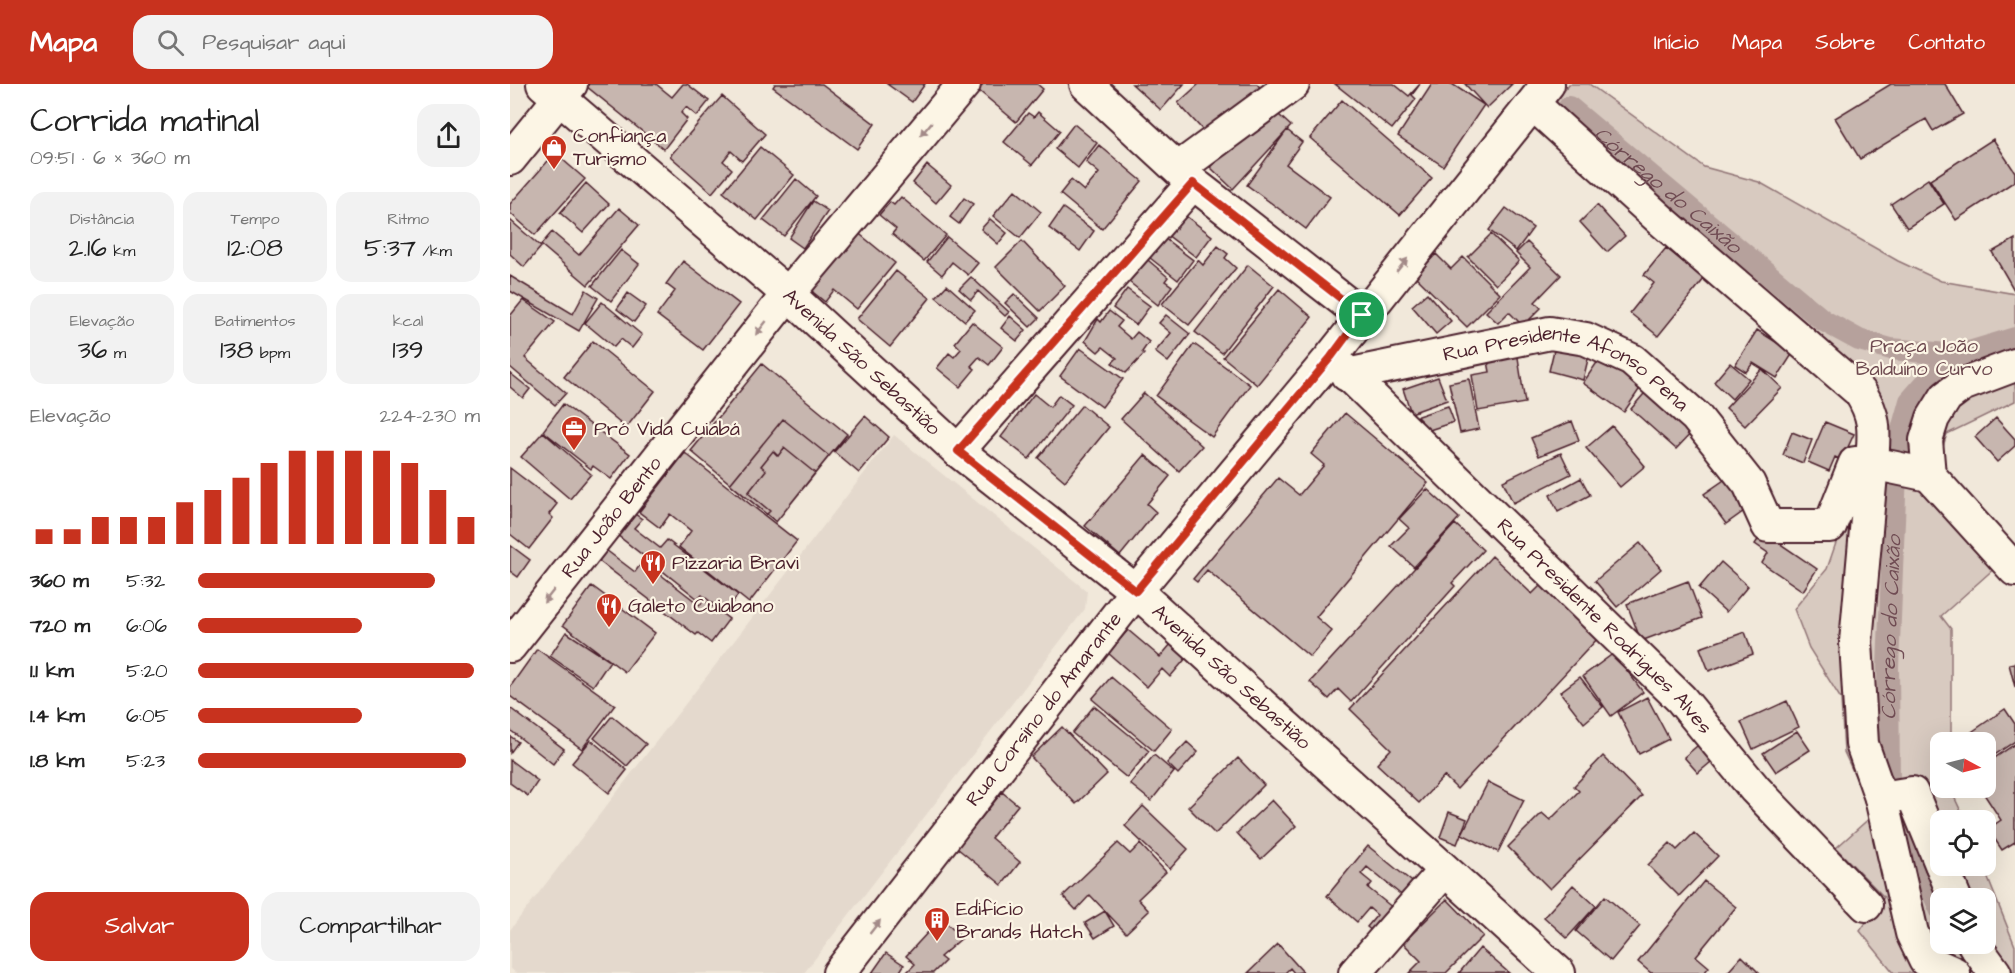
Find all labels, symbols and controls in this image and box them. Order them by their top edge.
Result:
search box [133,15,553,69]
text: Mapa [30,23,97,62]
icon: search [154,26,187,59]
text: Pesquisar aqui [202,27,345,58]
text: Início [1654,28,1699,57]
text: Mapa [1732,28,1782,57]
text: Sobre [1815,28,1875,57]
text: Contato [1908,28,1985,57]
text: Corrida matinal [30,98,260,144]
button: share [417,104,480,167]
water label: Córrego do Caixão [1588,120,1749,262]
one-way arrow [920,121,933,136]
place label: Confiança Turismo [573,122,666,173]
shop icon: Confiança Turismo [539,133,569,171]
text: 09:51 · 6 × 360 m [30,144,190,172]
text: Distância [70,208,134,230]
text: Tempo [231,208,279,230]
text: Ritmo [387,208,429,230]
text: 2.16 [69,230,107,266]
text: 12:08 [227,230,283,266]
text: 5:37 [364,230,416,266]
text: km [107,240,135,262]
text: /km [416,240,452,262]
one-way arrow [1395,258,1407,273]
street label: Avenida São Sebastião [777,282,947,442]
pin [1336,289,1387,340]
icon: arrive [1345,298,1378,331]
text: Elevação [70,310,134,332]
text: Batimentos [214,310,296,332]
text: kcal [393,310,423,332]
street label: Rua Presidente Afonso Pena [1440,319,1695,418]
one-way arrow [756,320,768,335]
text: 36 [78,332,107,368]
text: 138 [220,332,253,368]
text: 139 [392,332,424,368]
park label: Praça João Balduíno Curvo [1855,332,1993,383]
text: m [107,342,126,364]
text: bpm [253,342,290,364]
text: Elevação [30,402,110,430]
text: 224–230 m [379,402,480,430]
office icon: Pró Vida Cuiabá [559,414,589,452]
place label: Pró Vida Cuiabá [594,415,740,443]
street label: Rua João Bento [555,450,669,584]
street label: Rua Presidente Rodrigues Alves [1490,512,1718,740]
water label: Córrego do Caixão [1873,532,1908,720]
restaurant icon: Pizzaria Bravi [638,548,668,586]
place label: Pizzaria Bravi [672,549,799,577]
text: 360 m [30,567,89,595]
text: 5:32 [126,567,165,595]
one-way arrow [543,588,556,604]
restaurant icon: Galeto Cuiabano [594,591,624,629]
place label: Galeto Cuiabano [628,592,774,620]
street label: Avenida São Sebastião [1146,598,1317,756]
street label: Rua Corsino do Amarante [959,606,1129,813]
text: 720 m [30,612,90,640]
text: 6:06 [126,612,167,640]
text: 1.1 km [30,657,74,685]
text: 5:20 [126,657,168,685]
text: 1.4 km [30,702,85,730]
text: 6:05 [126,702,169,730]
north arrow [1930,732,1996,798]
map controls [1930,732,1996,954]
text: 1.8 km [30,747,84,775]
text: 5:23 [126,747,165,775]
button: locate [1930,810,1996,876]
button: layers [1930,888,1996,954]
button: Salvar [30,892,249,961]
button: Compartilhar [261,892,480,961]
place label: Edifício Brands Hatch [956,895,1083,946]
building icon: Edifício Brands Hatch [922,905,952,943]
one-way arrow [868,919,881,935]

